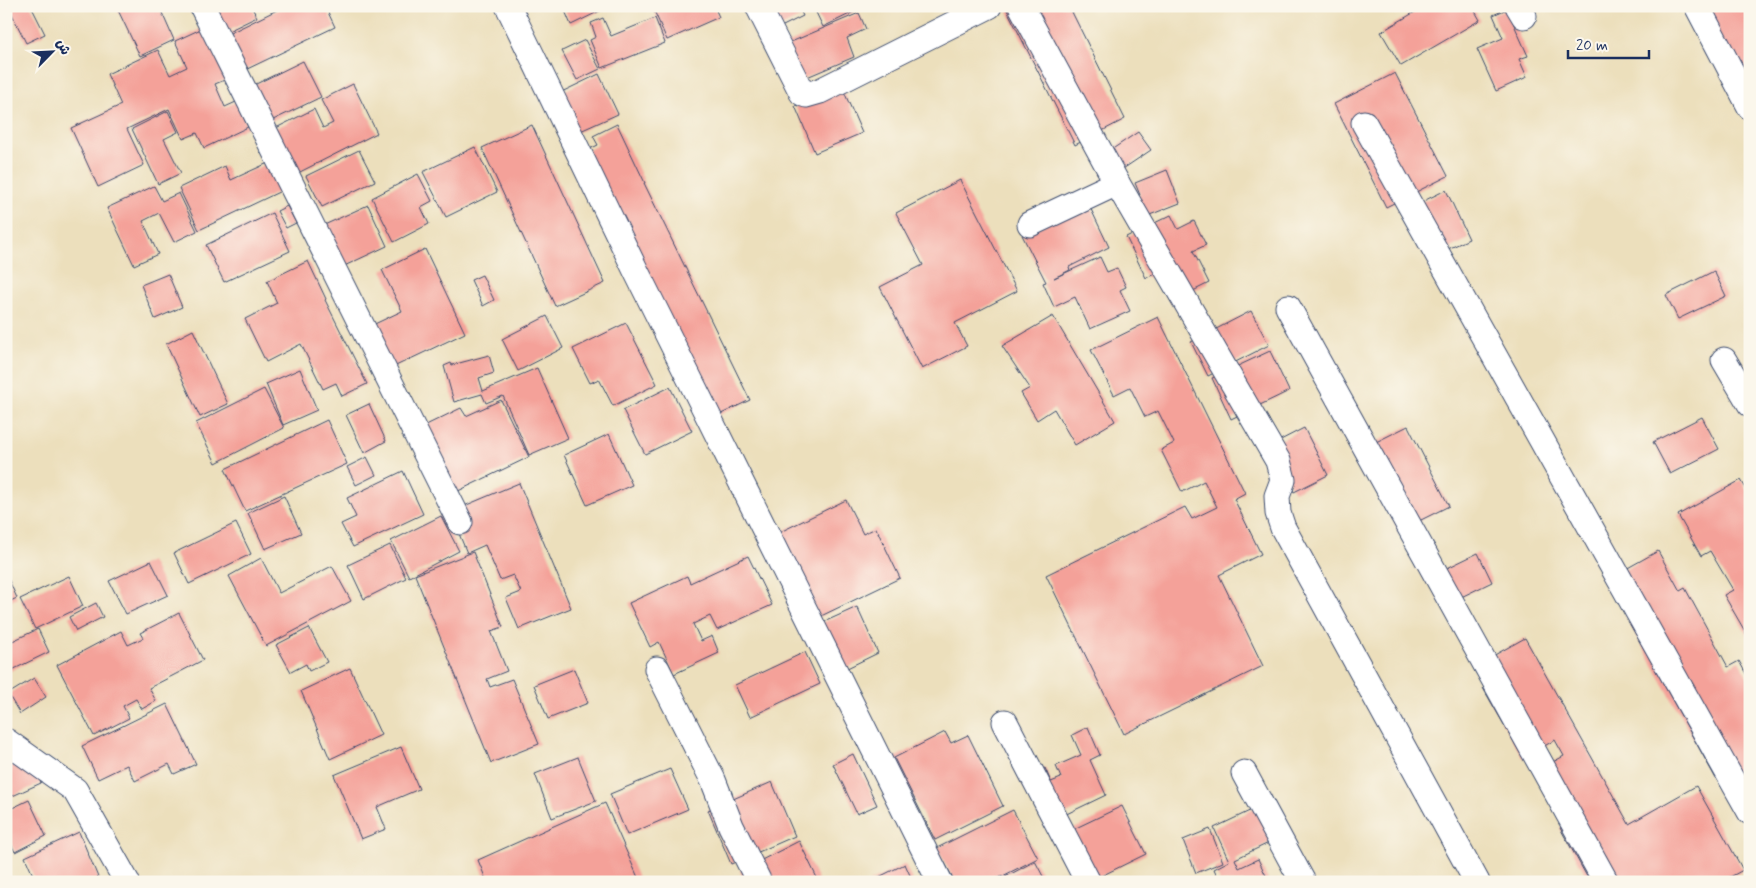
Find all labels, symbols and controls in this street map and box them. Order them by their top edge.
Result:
north arrow [28,28,78,78]
scale bar [1568,28,1650,60]
text: ش [52,36,74,58]
text: 20 m [1576,36,1608,56]

